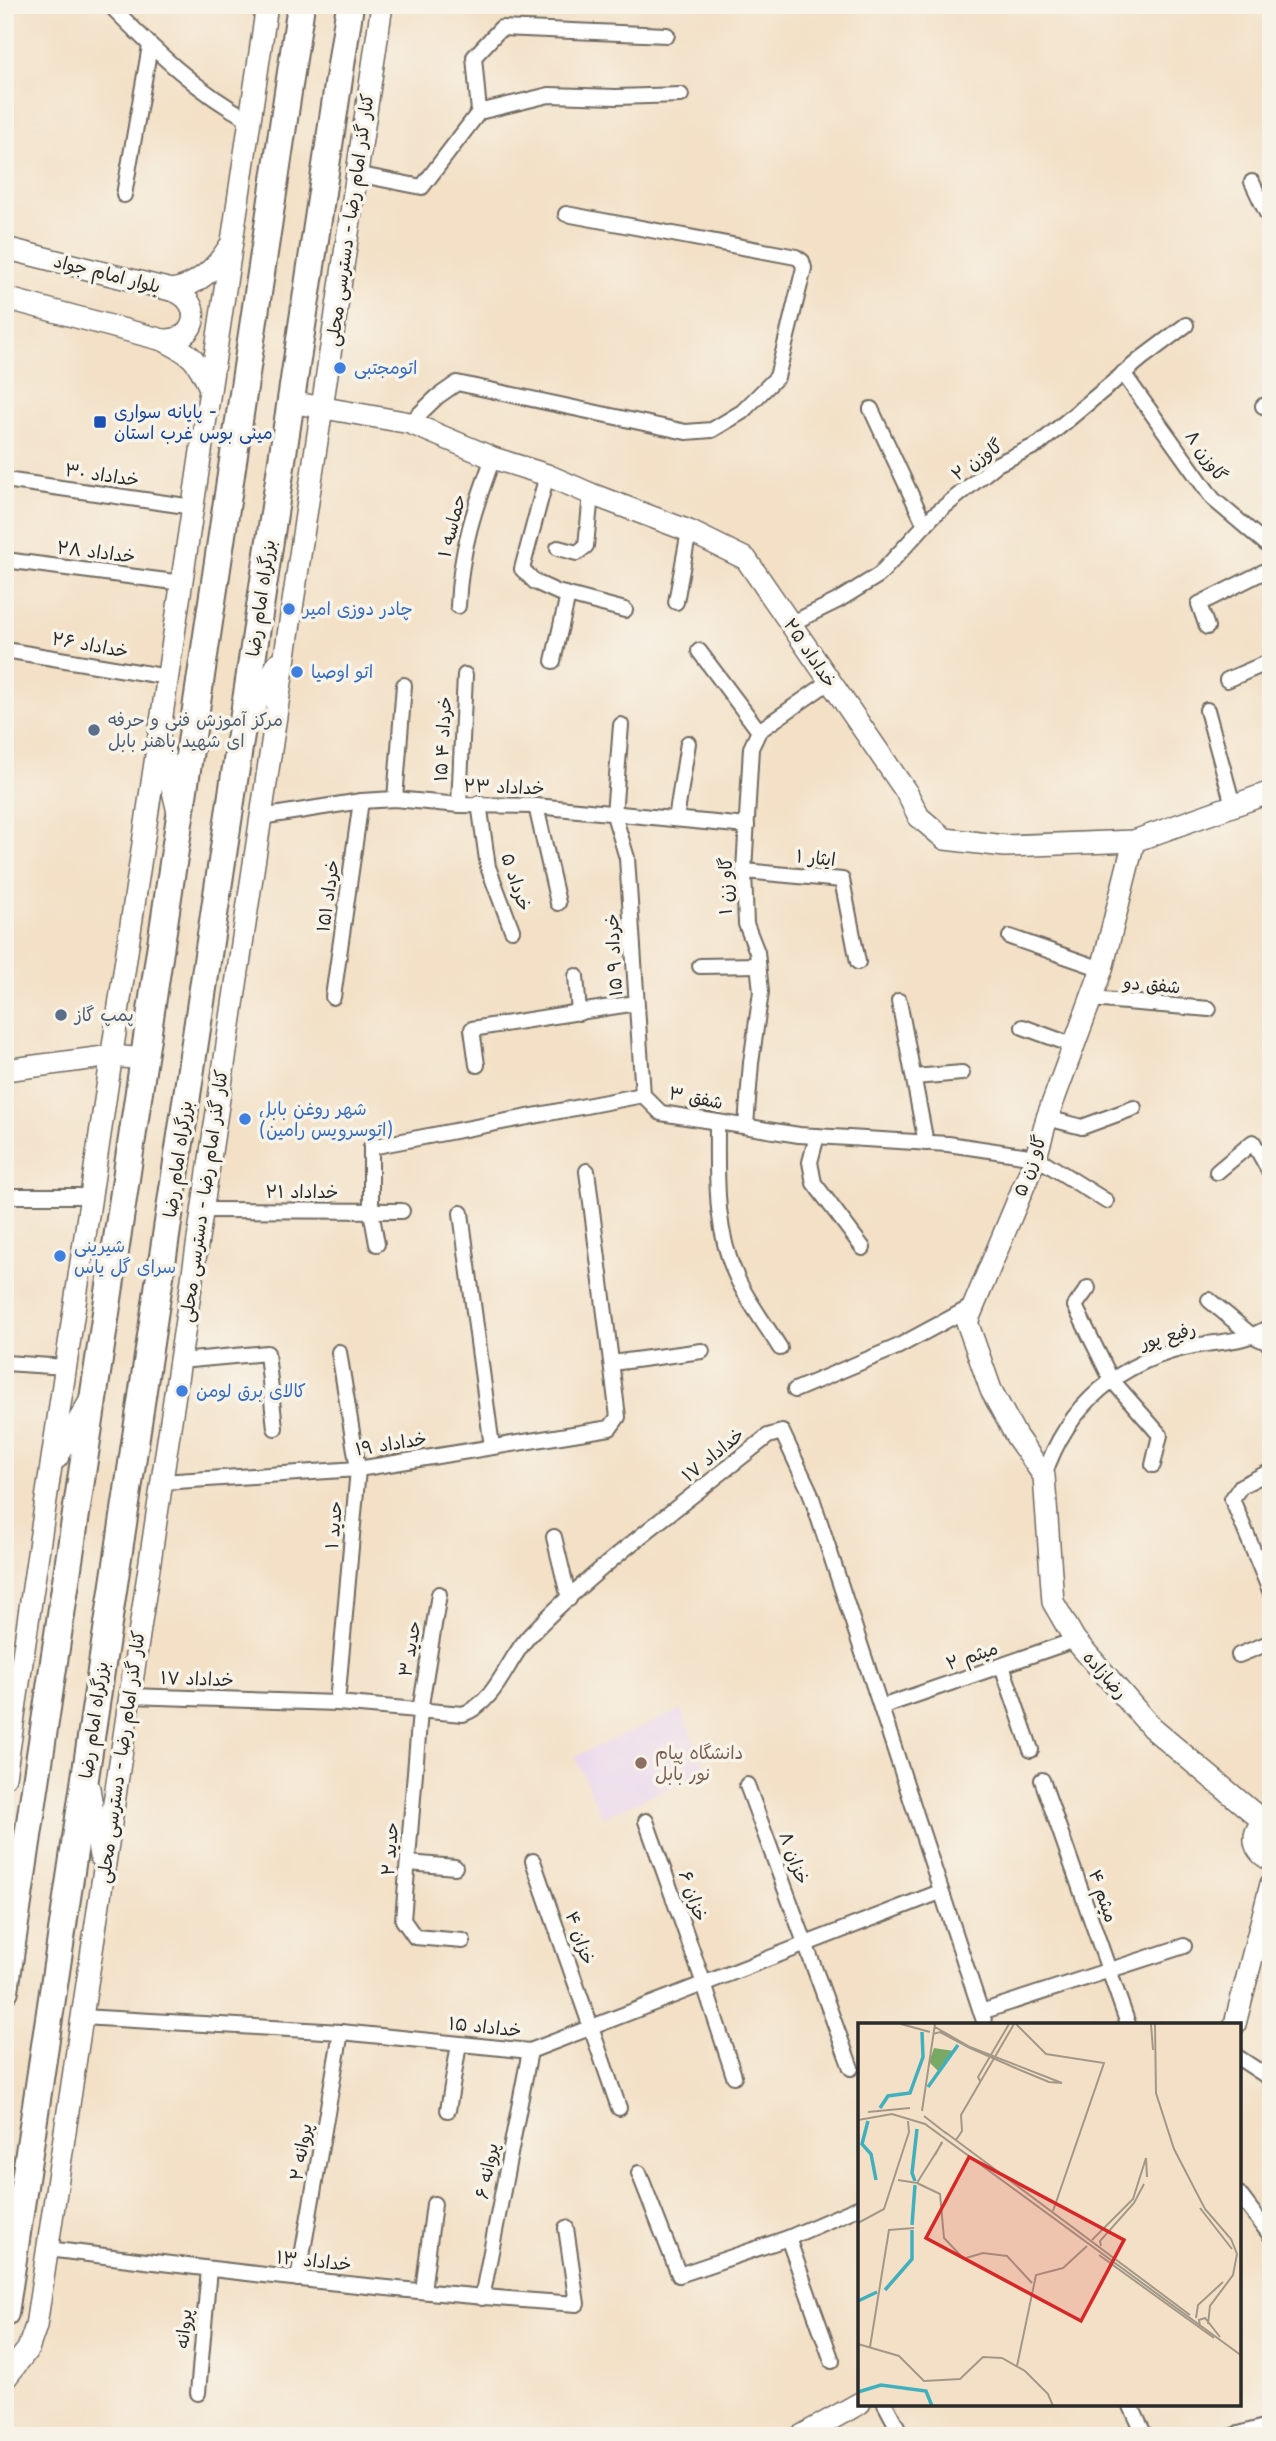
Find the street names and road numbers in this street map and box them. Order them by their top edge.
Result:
street label: کنار گذر امام رضا - دسترسی محلی [317,91,382,348]
street label: بلوار امام جواد [51,246,164,301]
street label: گاوزن ۸ [1180,424,1235,487]
street label: گاوزن ۲ [945,431,1008,486]
street label: خداداد ۳۰ [63,455,141,492]
street label: حماسه ۱ [430,491,471,560]
street label: خداداد ۲۸ [55,532,137,569]
street label: بزرگراه امام رضا [238,538,283,658]
street label: خداداد ۲۵ [778,612,844,692]
street label: خداداد ۲۶ [50,624,131,664]
street label: ۱۵ خرداد ۴ [426,696,457,782]
street label: خداداد ۲۳ [463,771,545,800]
street label: ایثار ۱ [795,841,837,872]
street label: خرداد ۵ [495,849,539,914]
street label: گاو زن ۱ [711,857,738,915]
street label: ۱۵خرداد ۱ [308,858,345,934]
street label: ۱۵ خرداد ۹ [597,913,628,997]
street label: شفق دو [1121,967,1182,999]
street label: کنار گذر امام رضا - دسترسی محلی [171,1067,236,1324]
street label: شفق ۳ [667,1078,726,1115]
street label: بزرگراه امام رضا [155,1099,200,1219]
street label: گاو زن ۵ [1005,1131,1052,1200]
street label: خداداد ۲۱ [266,1177,338,1204]
street label: رفیع پور [1135,1314,1199,1357]
street label: خداداد ۱۷ [675,1420,749,1487]
street label: خداداد ۱۹ [353,1424,428,1461]
street label: حدید ۱ [317,1500,348,1550]
street label: حدید ۳ [390,1619,427,1679]
street label: کنار گذر امام رضا - دسترسی محلی [88,1628,153,1885]
street label: میثم ۲ [942,1633,1002,1678]
street label: رضازاده [1078,1644,1135,1704]
street label: بزرگراه امام رضا [71,1660,116,1780]
street label: خداداد ۱۷ [160,1663,234,1692]
street label: حدید ۲ [373,1821,404,1877]
street label: خزان ۸ [773,1827,817,1888]
street label: میثم ۴ [1081,1865,1126,1926]
street label: خزان ۶ [673,1866,716,1925]
street label: خزان ۴ [560,1907,603,1968]
street label: خداداد ۱۵ [447,2008,523,2043]
street label: پروانه ۲ [281,2121,318,2183]
street label: پروانه ۶ [467,2140,504,2201]
street label: خداداد ۱۳ [275,2242,353,2277]
street label: پروانه [167,2308,198,2350]

